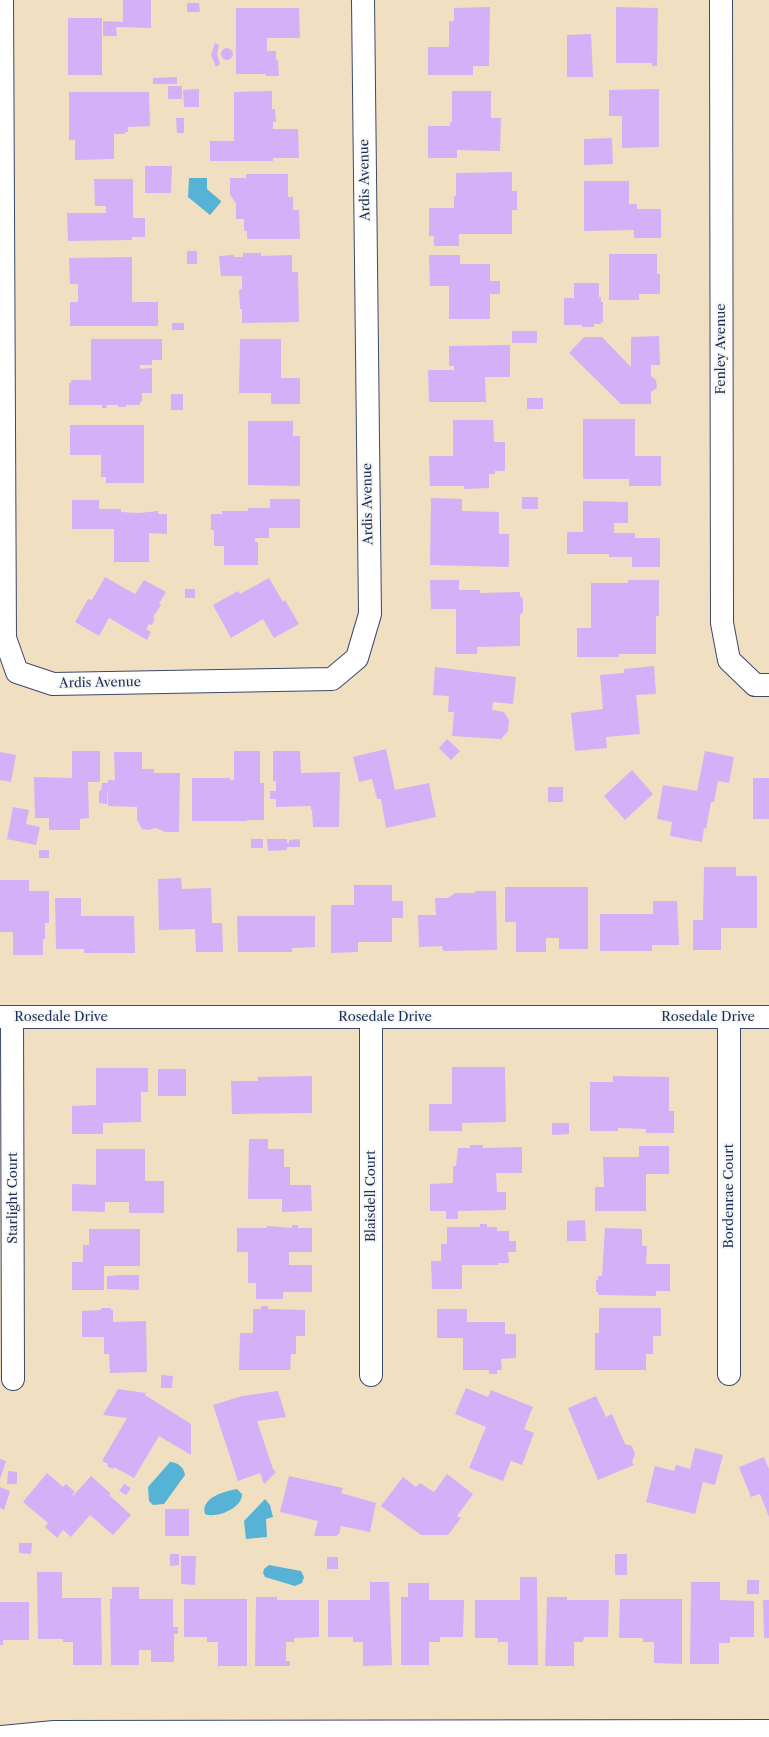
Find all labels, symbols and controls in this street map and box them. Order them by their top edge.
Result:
street label: Ardis Avenue [356,139,374,221]
street label: Fenley Avenue [713,303,729,395]
street label: Ardis Avenue [359,463,377,545]
street label: Ardis Avenue [59,674,141,692]
street label: Rosedale Drive [14,1009,108,1025]
street label: Rosedale Drive [338,1009,432,1025]
street label: Rosedale Drive [661,1009,755,1025]
street label: Bordenrae Court [721,1144,737,1248]
street label: Blaisdell Court [363,1150,379,1242]
street label: Starlight Court [5,1152,21,1244]

